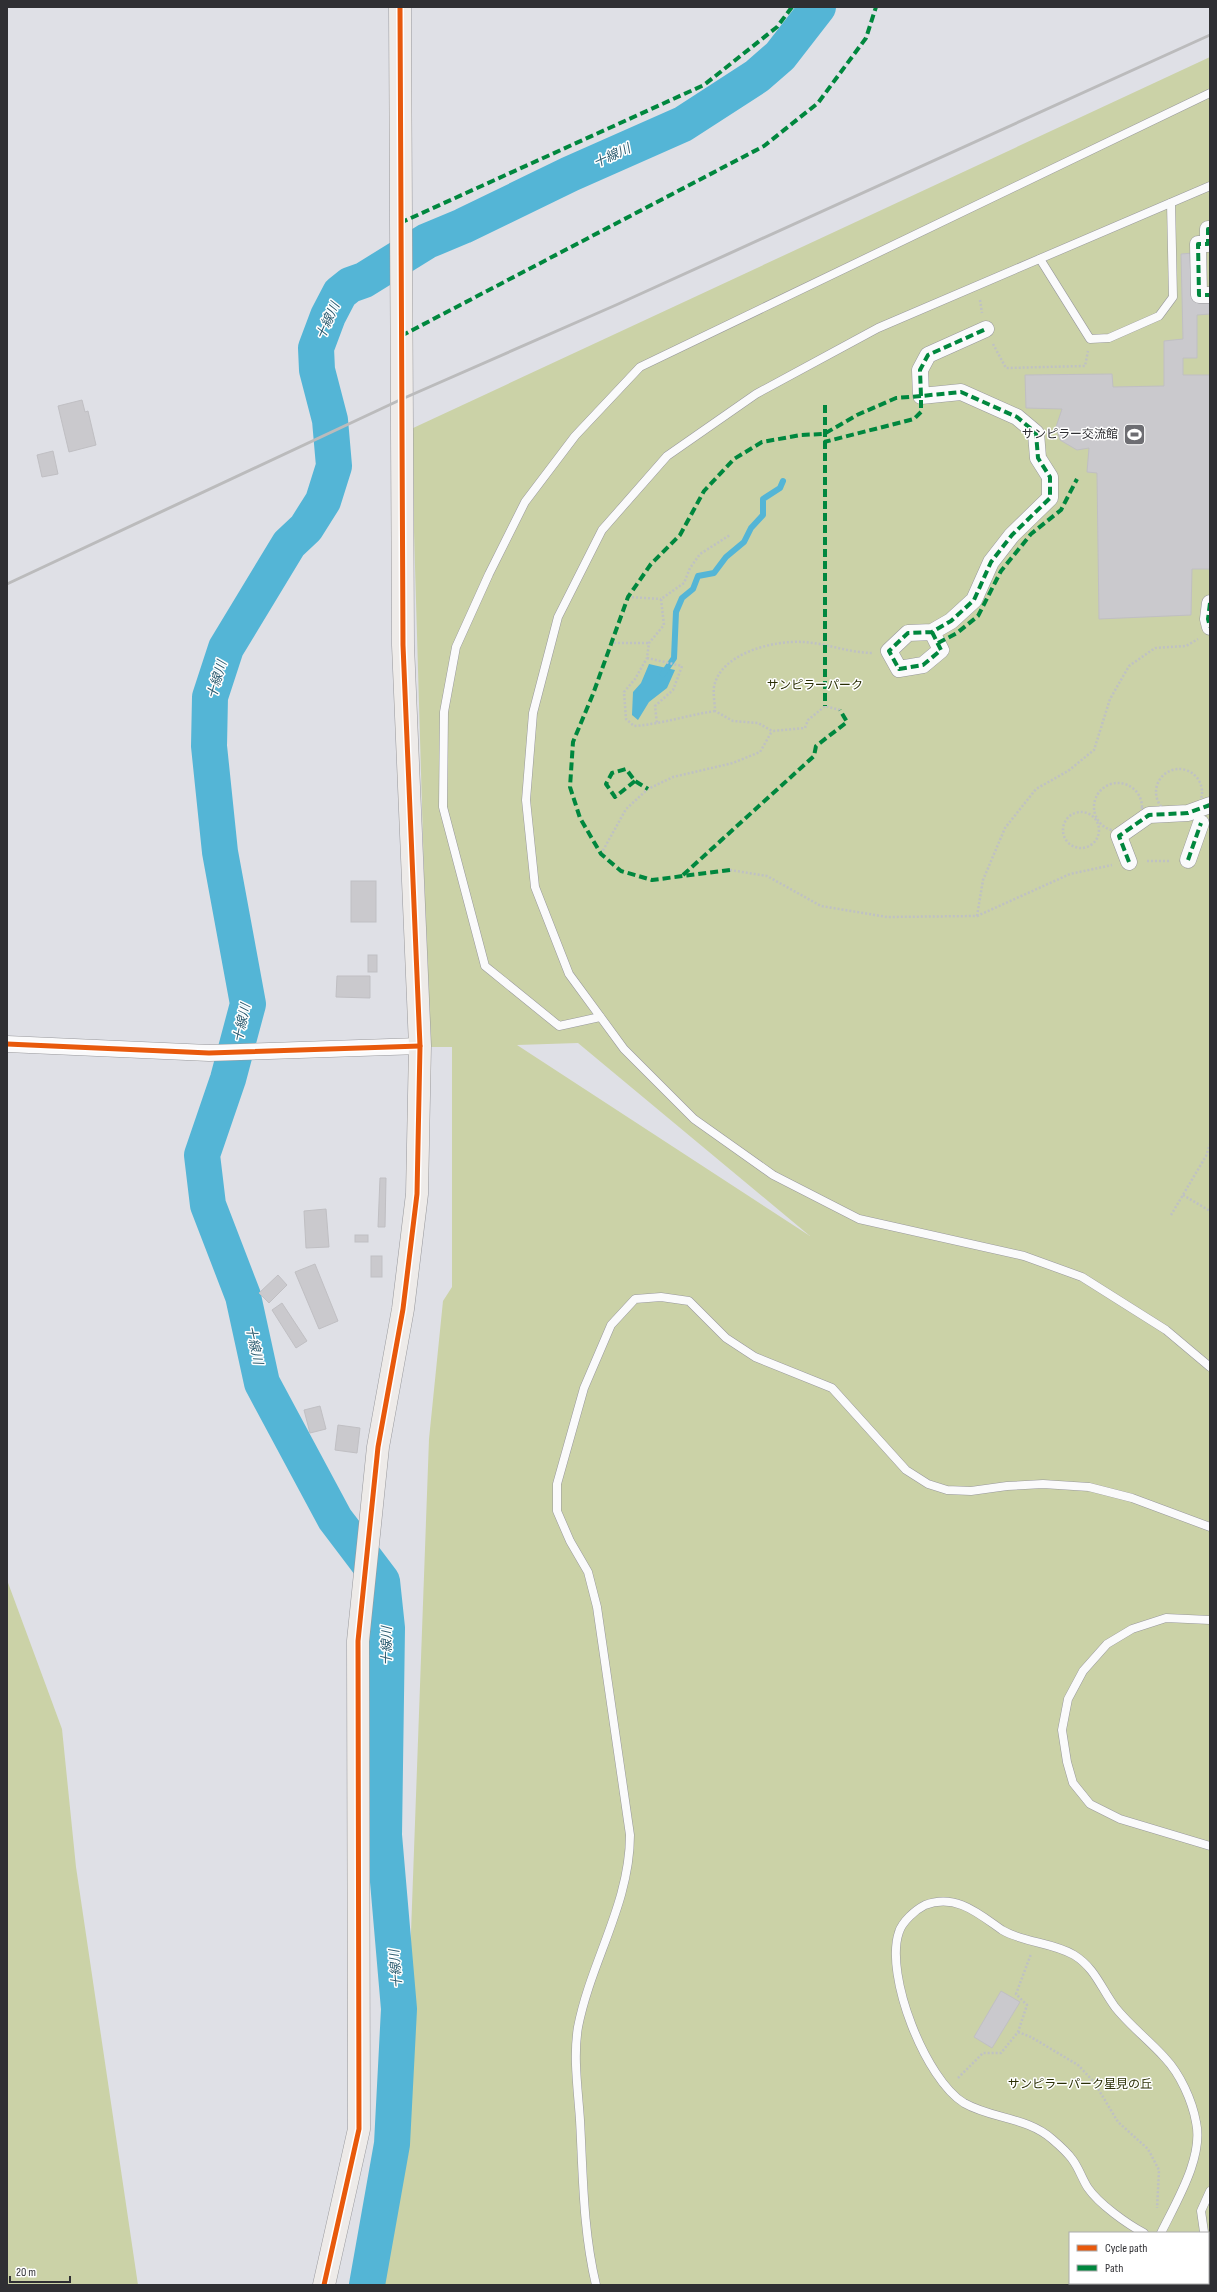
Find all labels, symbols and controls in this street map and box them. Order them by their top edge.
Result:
water label: 十線川 [591,140,635,171]
water label: 十線川 [313,298,344,342]
sports icon: サンピラー交流館 [1121,421,1147,447]
place label: サンピラー交流館 [1022,427,1118,442]
water label: 十線川 [204,657,231,701]
park label: サンピラーパーク [767,678,863,693]
water label: 十線川 [230,1000,254,1044]
water label: 十線川 [242,1324,266,1368]
water label: 十線川 [379,1625,395,1666]
water label: 十線川 [386,1947,406,1989]
park label: サンピラーパーク星見の丘 [1008,2077,1152,2092]
legend [1069,2232,1209,2284]
text: Cycle path [1105,2241,1147,2256]
scale bar [10,2258,70,2284]
text: Path [1105,2261,1123,2276]
text: 20 m [16,2265,36,2280]

